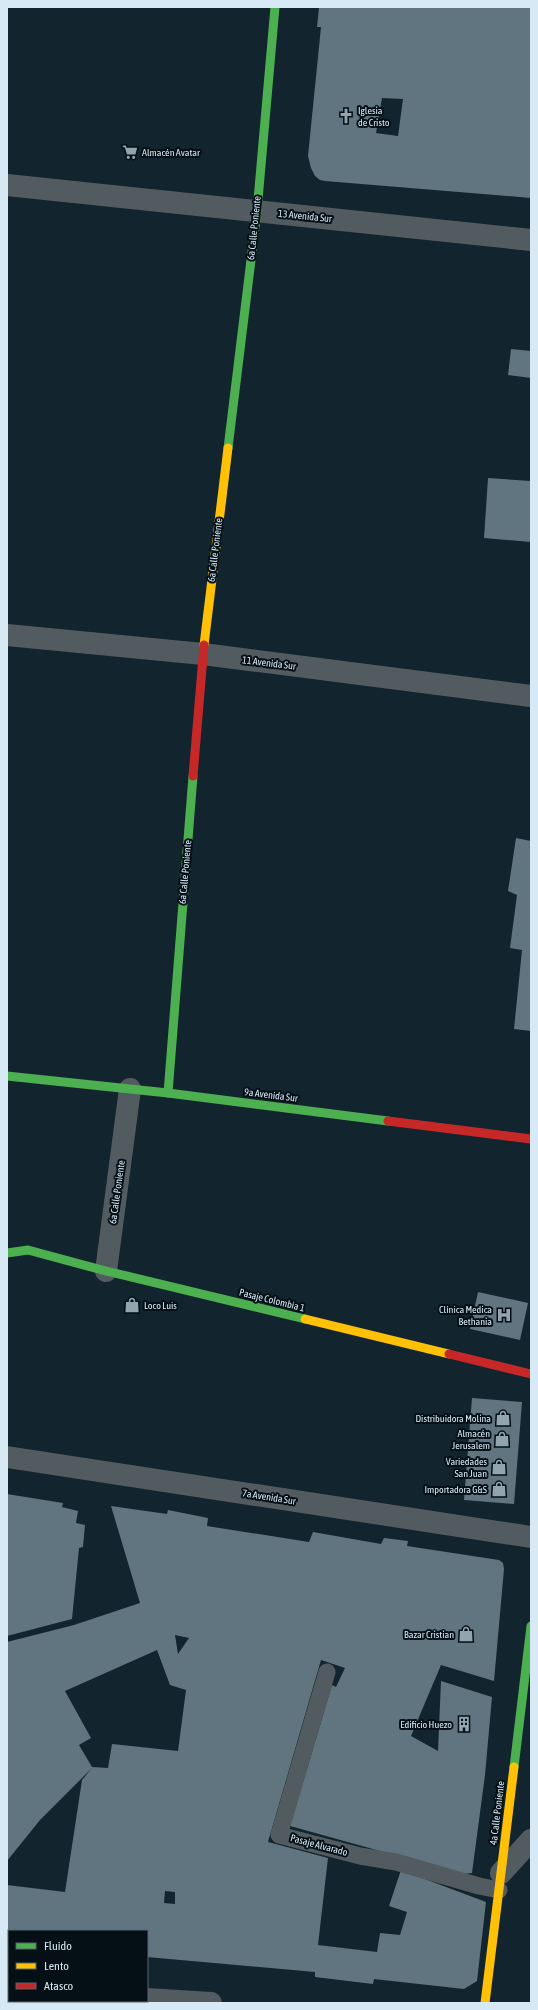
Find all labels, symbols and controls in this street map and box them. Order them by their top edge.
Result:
place label: Iglesia de Cristo [358,105,390,128]
church icon: Iglesia de Cristo [337,107,355,125]
supermarket icon: Almacén Avatar [121,143,139,161]
place label: Almacén Avatar [142,147,201,158]
street label: 6a Calle Poniente [245,195,263,261]
street label: 13 Avenida Sur [278,208,334,224]
street label: 6a Calle Poniente [206,517,224,583]
street label: 11 Avenida Sur [241,654,298,672]
street label: 6a Calle Poniente [177,839,193,905]
street label: 9a Avenida Sur [243,1086,300,1104]
street label: 6a Calle Poniente [107,1159,127,1225]
street label: Pasaje Colombia 1 [238,1287,306,1314]
shop icon: Loco Luis [123,1296,141,1314]
place label: Loco Luis [144,1300,177,1311]
place label: Clínica Medica Bethania [439,1304,492,1327]
hospital icon: Clínica Medica Bethania [495,1306,513,1324]
shop icon: Distribuidora Molina [494,1409,512,1427]
place label: Distribuidora Molina [416,1413,491,1424]
place label: Almacén Jerusalem [452,1428,490,1451]
shop icon: Almacén Jerusalem [493,1430,511,1448]
place label: Variedades San Juan [446,1456,487,1479]
shop icon: Variedades San Juan [490,1458,508,1476]
shop icon: Importadora G&S [490,1480,508,1498]
place label: Importadora G&S [425,1484,487,1495]
street label: 7a Avenida Sur [241,1487,298,1507]
shop icon: Bazar Cristian [457,1625,475,1643]
place label: Bazar Cristian [404,1629,454,1640]
building icon: Edificio Huezo [455,1715,473,1733]
place label: Edificio Huezo [400,1719,452,1730]
street label: 4a Calle Poniente [488,1780,506,1846]
street label: Pasaje Alvarado [289,1832,349,1858]
legend [8,1930,148,2002]
text: Fluido [44,1939,72,1953]
text: Lento [44,1959,69,1973]
text: Atasco [44,1979,74,1993]

